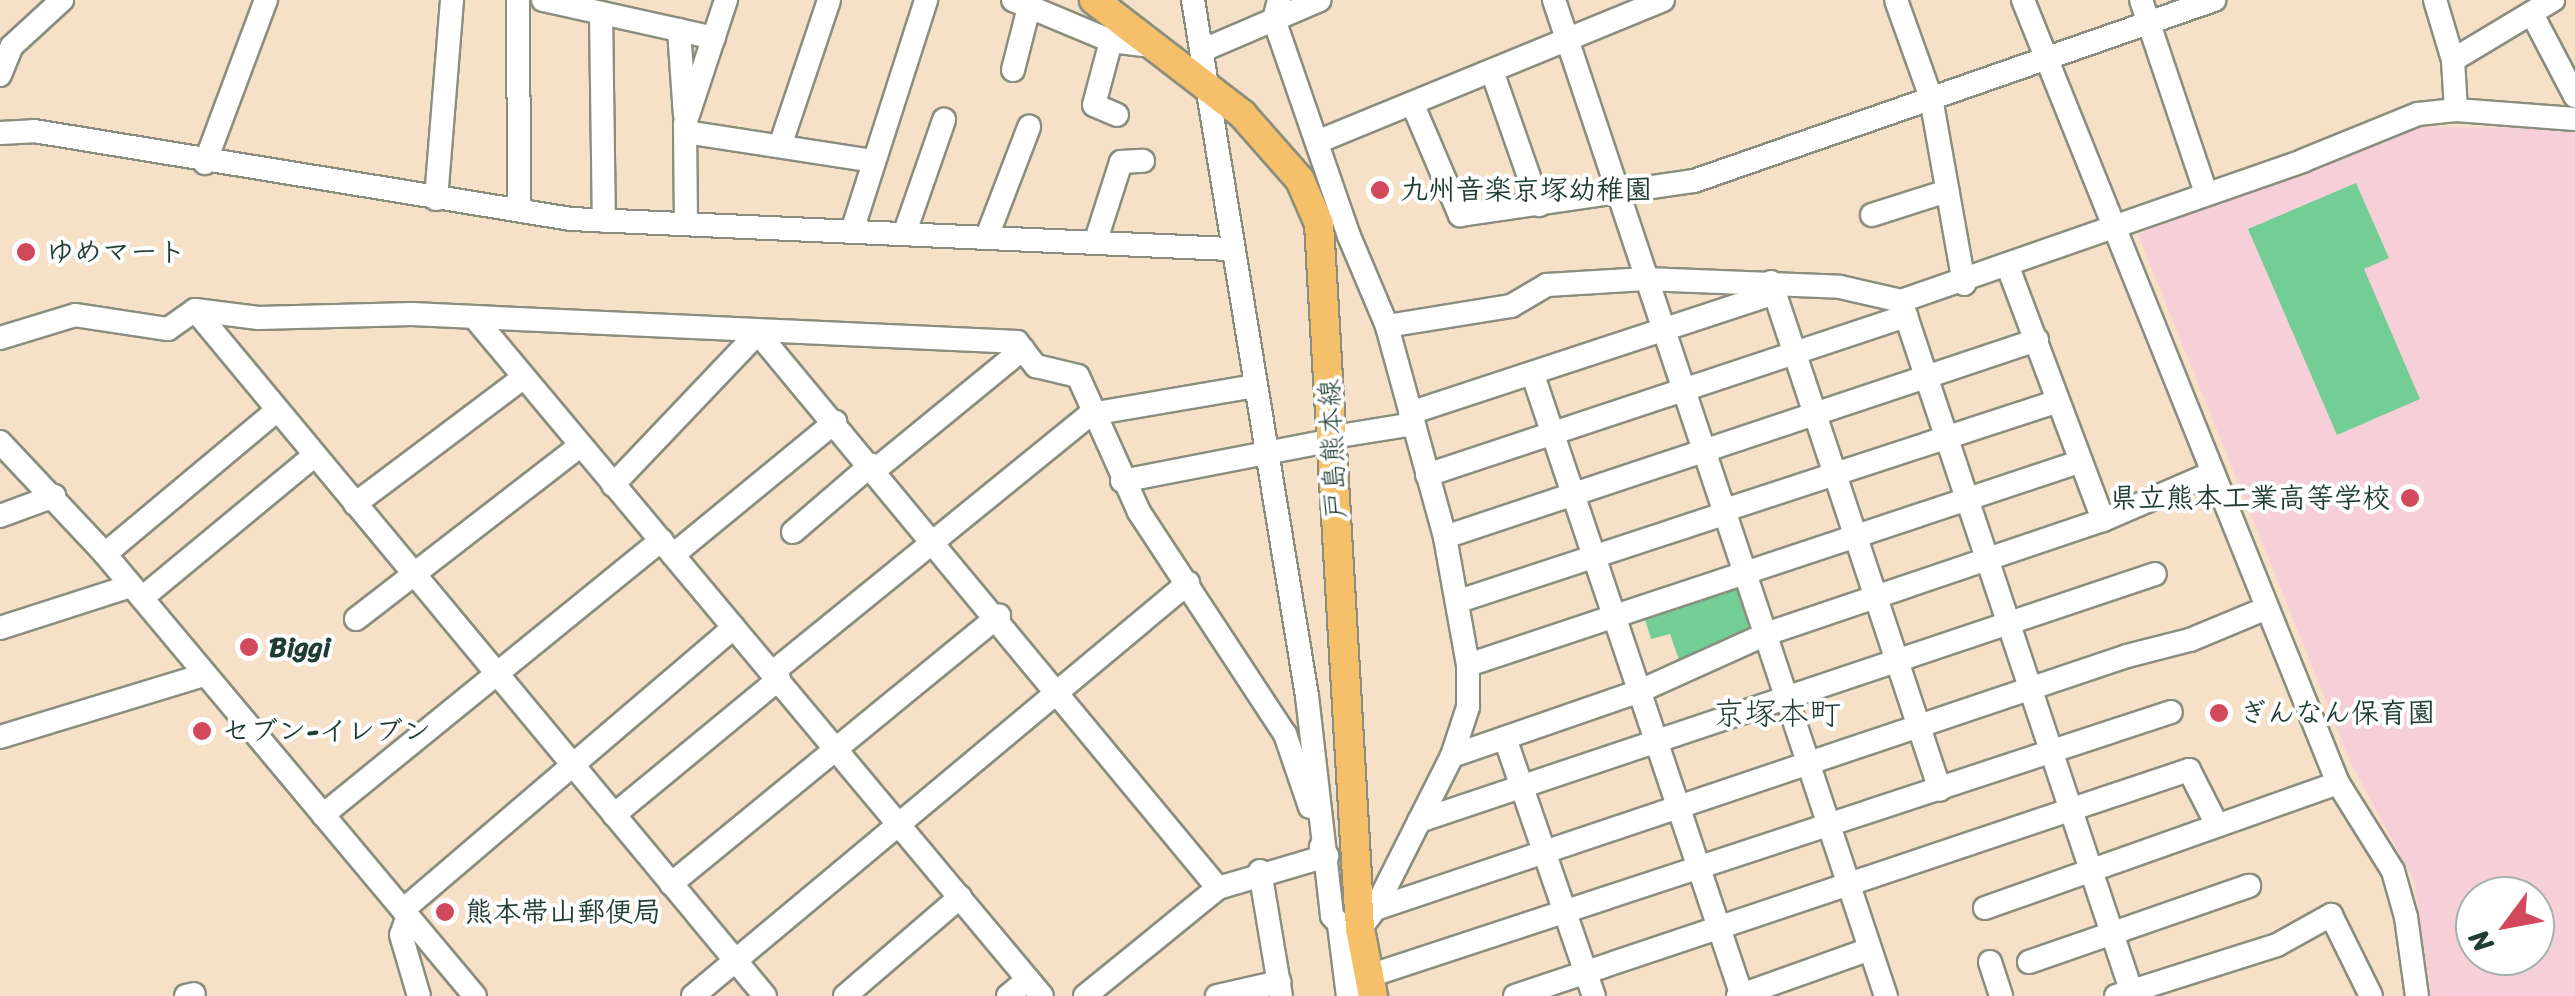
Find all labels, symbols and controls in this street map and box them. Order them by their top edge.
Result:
place label: 九州音楽京塚幼稚園 [1400,173,1652,207]
marker: 九州音楽京塚幼稚園 [1369,179,1391,201]
place label: ゆめマート [46,235,186,269]
marker: ゆめマート [15,241,37,263]
street label: 戸島熊本線 [1313,378,1353,520]
place label: 県立熊本工業高等学校 [2110,481,2390,515]
marker: 県立熊本工業高等学校 [2399,487,2421,509]
place label: Biggi [269,630,330,664]
marker: Biggi [238,636,260,658]
district label: 京塚本町 [1713,695,1841,733]
place label: ぎんなん保育園 [2239,696,2435,730]
marker: ぎんなん保育園 [2208,702,2230,724]
place label: セブン-イレブン [222,714,431,748]
marker: セブン-イレブン [191,720,213,742]
north arrow [2455,876,2555,976]
place label: 熊本帯山郵便局 [465,895,661,929]
marker: 熊本帯山郵便局 [434,901,456,923]
text: N [2455,920,2507,962]

